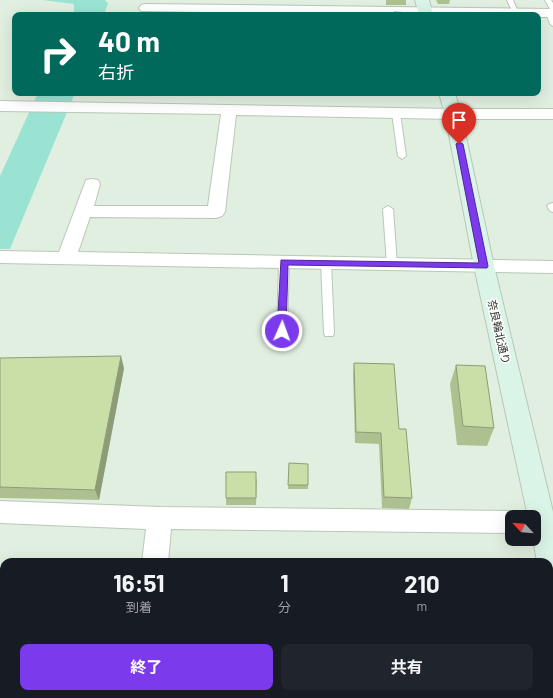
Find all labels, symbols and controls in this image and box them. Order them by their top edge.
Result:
text: 40 m [98,24,160,58]
icon: right [32,28,84,80]
text: 右折 [98,61,134,83]
pin [442,103,476,144]
icon: arrive [448,109,470,131]
street label: 奈良輪北通り [486,298,513,366]
position arrow [261,310,303,352]
north arrow [505,510,541,546]
map controls [505,510,541,546]
text: 16:51 [113,568,165,597]
text: 1 [280,568,289,597]
text: 210 [404,569,440,598]
text: m [417,598,427,614]
text: 到着 [126,599,152,615]
text: 分 [278,599,291,615]
button: 終了 [20,644,273,690]
button: 共有 [281,644,533,690]

